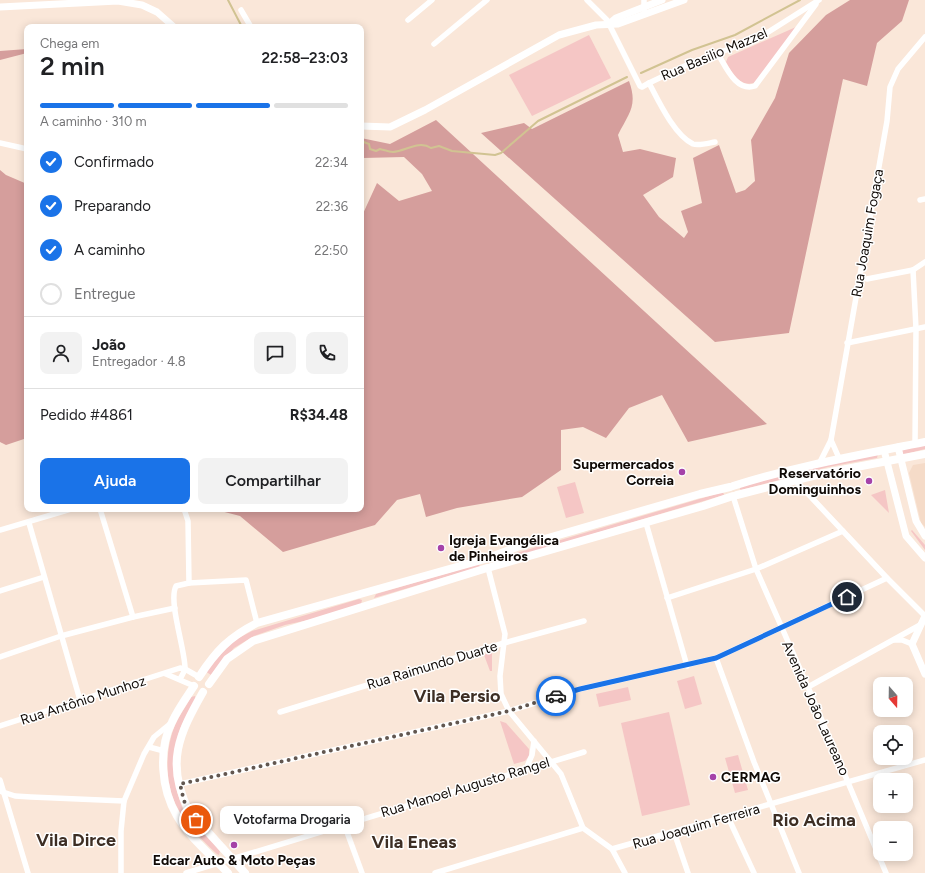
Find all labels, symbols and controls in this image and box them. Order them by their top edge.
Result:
street label: Rua Basilio Mazzel [658,24,770,85]
text: Chega em [40,36,99,51]
text: 22:58–23:03 [262,49,348,67]
text: 2 min [40,50,105,82]
text: A caminho · 310 m [40,114,147,129]
icon: check [40,151,62,173]
text: Confirmado [74,153,154,171]
text: 22:34 [315,155,348,170]
street label: Rua Joaquim Fogaça [848,168,887,299]
icon: check [40,195,62,217]
text: Preparando [74,197,151,215]
text: 22:36 [316,199,348,214]
icon: check [40,239,62,261]
text: A caminho [74,241,145,259]
text: 22:50 [314,243,348,258]
text: Entregue [74,285,136,303]
button: person [40,332,82,374]
button: chat [254,332,296,374]
button: phone [306,332,348,374]
text: João [92,336,126,354]
text: Entregador · 4.8 [92,354,186,369]
text: Pedido #4861 [40,406,133,424]
text: R$34.48 [290,406,348,424]
place label: Supermercados Correia [573,456,674,489]
button: Ajuda [40,458,190,504]
button: Compartilhar [198,458,348,504]
place label: Reservatório Dominguinhos [769,465,861,498]
marker: Supermercados Correia [677,467,687,477]
marker: Reservatório Dominguinhos [864,476,874,486]
place label: Igreja Evangélica de Pinheiros [449,532,559,565]
marker: Igreja Evangélica de Pinheiros [436,543,446,553]
pin [830,580,864,614]
icon: home [836,586,858,608]
street label: Rua Raimundo Duarte [365,637,500,693]
street label: Avenida João Laureano [778,638,853,778]
street label: Rua Antônio Munhoz [18,672,148,729]
courier [536,676,576,716]
north arrow [873,677,913,717]
map controls [873,677,913,861]
district label: Vila Persio [413,685,501,707]
icon: car [545,685,567,707]
button: locate [873,725,913,765]
street label: Rua Manoel Augusto Rangel [379,754,552,821]
place label: CERMAG [721,769,781,786]
marker: CERMAG [708,772,718,782]
button: + [873,773,913,813]
street label: Rua Joaquim Ferreira [631,800,762,853]
pin [179,803,213,837]
callout: Votofarma Drogaria [220,806,364,834]
icon: bag [185,809,207,831]
district label: Rio Acima [772,809,856,831]
text: Votofarma Drogaria [233,812,351,827]
button: − [873,821,913,861]
district label: Vila Dirce [36,829,116,851]
district label: Vila Eneas [372,831,457,853]
marker: Edcar Auto & Moto Peças [229,840,239,850]
place label: Edcar Auto & Moto Peças [153,852,316,869]

